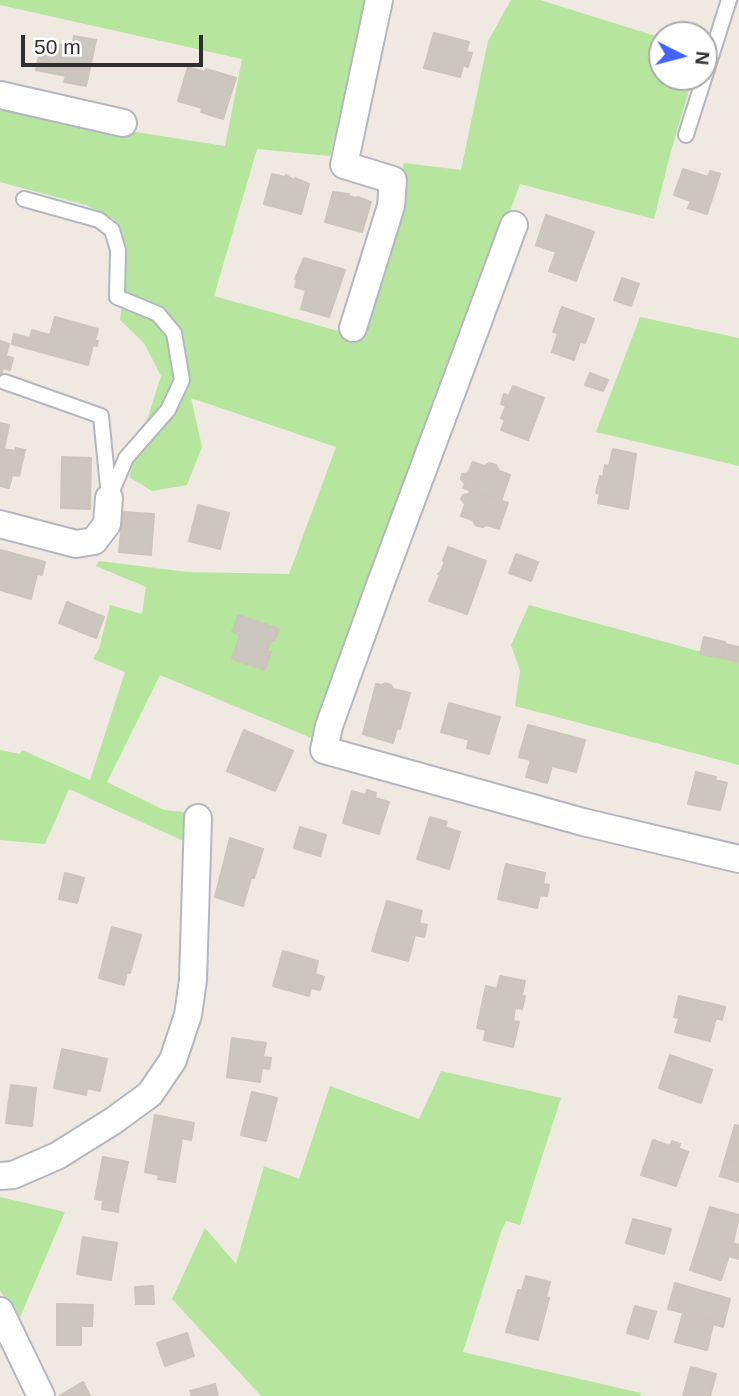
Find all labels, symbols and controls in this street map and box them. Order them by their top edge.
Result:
scale bar [24,21,206,65]
north arrow [648,21,718,91]
text: 50 m [34,35,81,58]
text: N [691,50,714,66]

